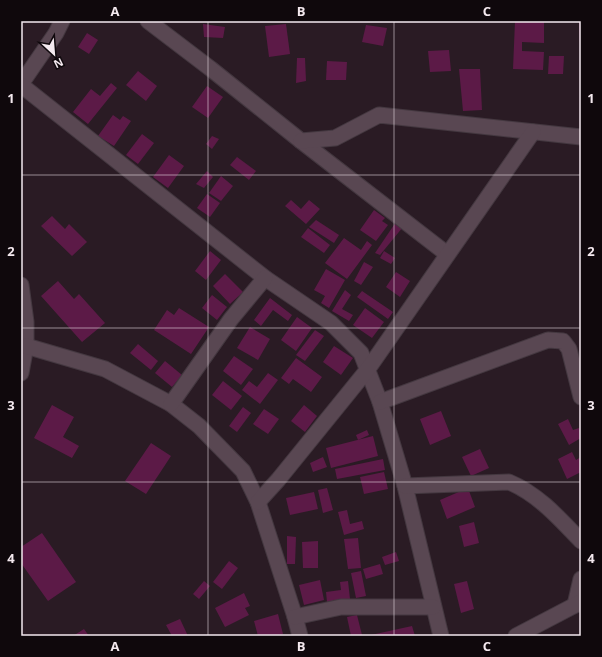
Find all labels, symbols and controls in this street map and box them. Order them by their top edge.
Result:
text: A [111,2,120,20]
text: B [297,2,306,20]
text: C [483,2,491,20]
north arrow [34,34,74,74]
text: N [51,55,66,72]
text: 1 [7,89,15,107]
text: 1 [587,89,595,107]
text: 2 [7,242,15,260]
text: 2 [587,242,595,260]
text: 3 [7,396,15,414]
text: 3 [587,396,595,414]
text: 4 [7,549,15,567]
text: 4 [587,549,595,567]
text: A [111,637,120,655]
text: B [297,637,306,655]
text: C [483,637,491,655]

